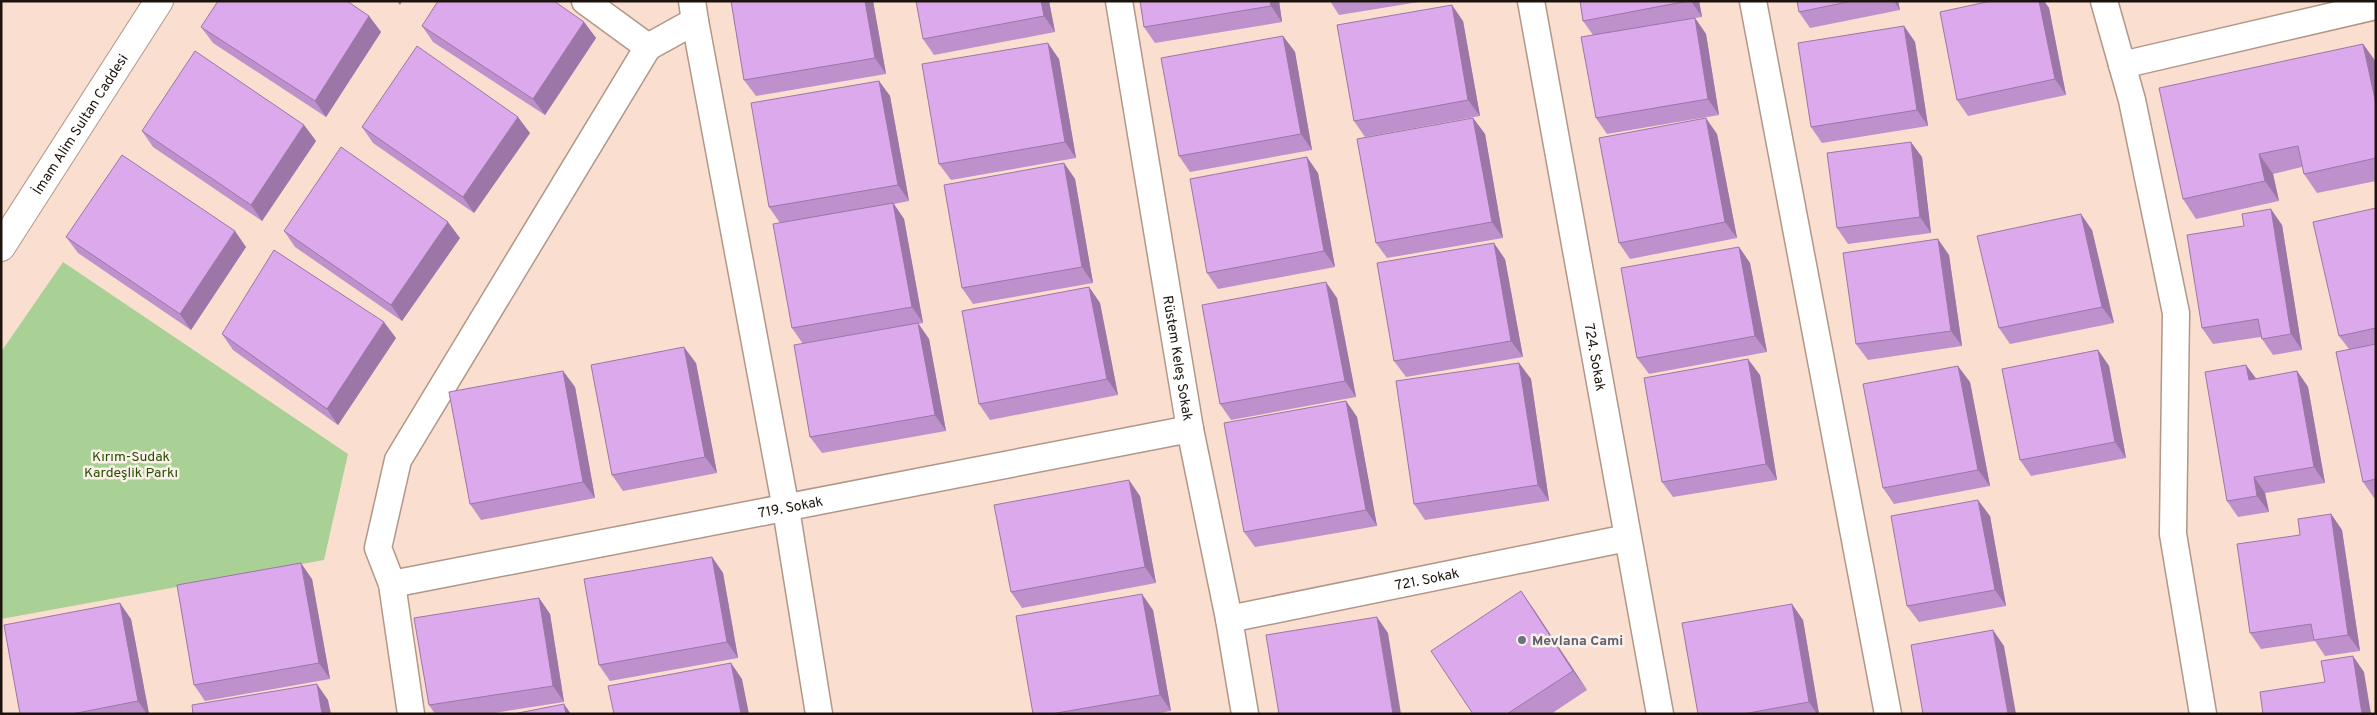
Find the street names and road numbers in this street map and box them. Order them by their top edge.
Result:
street label: İmam Alim Sultan Caddesi [29,51,133,198]
street label: Rüstem Keleş Sokak [1158,294,1196,422]
street label: 724. Sokak [1580,322,1608,393]
street label: 719. Sokak [757,493,825,523]
street label: 721. Sokak [1394,565,1461,595]

